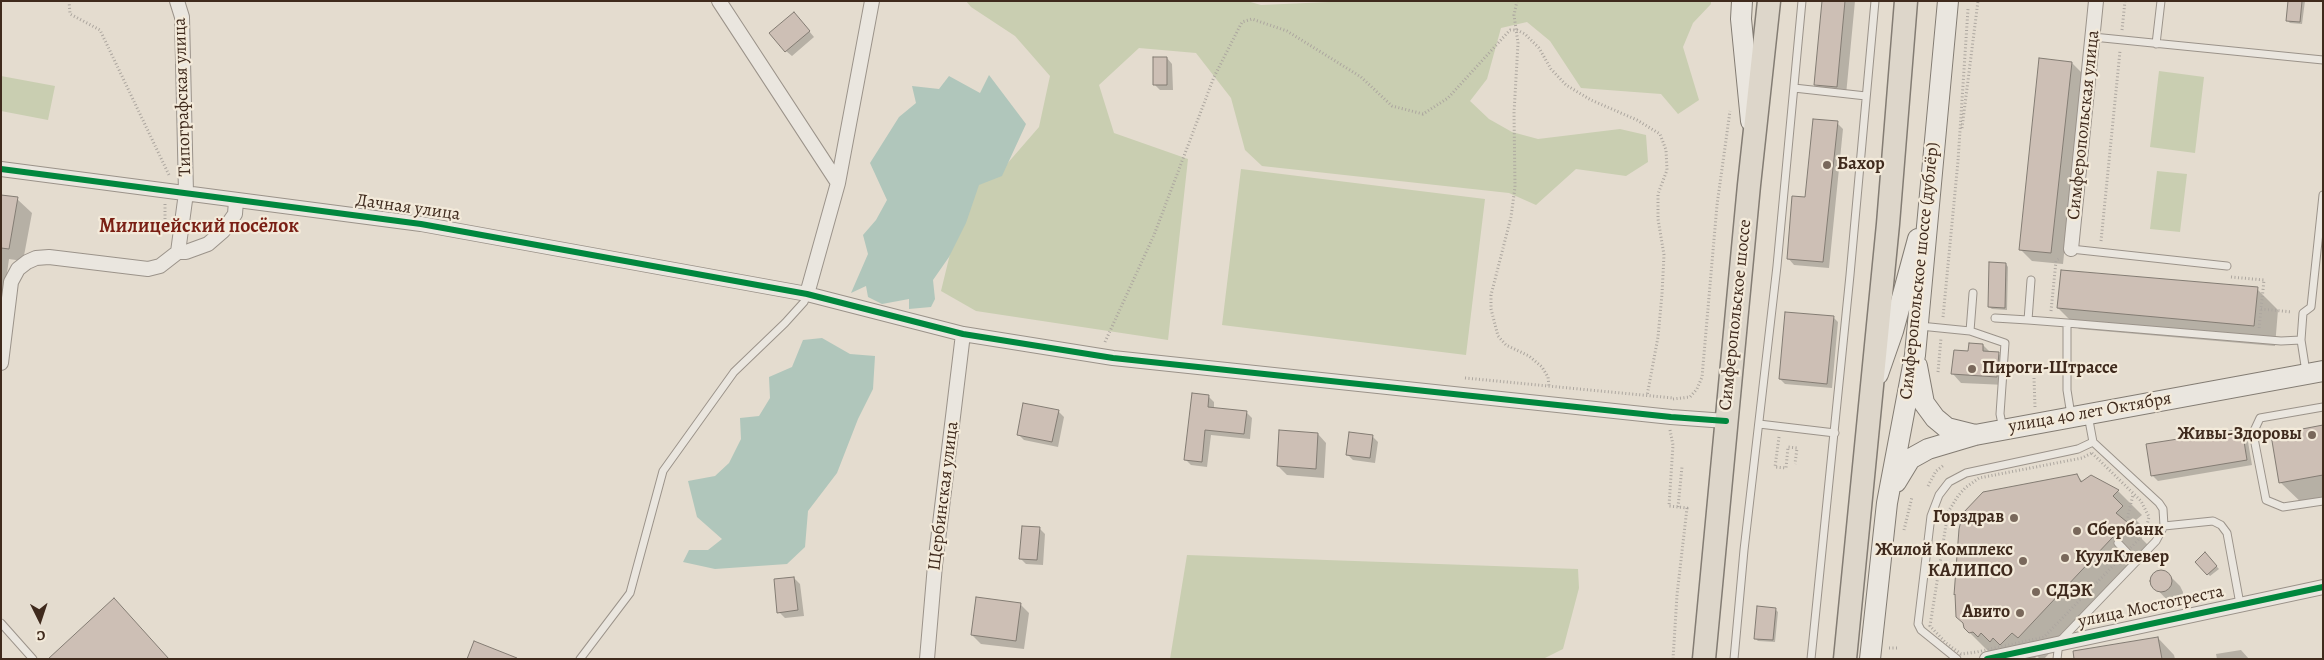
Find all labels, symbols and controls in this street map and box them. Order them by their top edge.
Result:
street label: Типографская улица [169,17,197,177]
street label: Симферопольская улица [2063,29,2105,221]
street label: Симферопольское шоссе (дублёр) [1896,141,1944,401]
place label: Бахор [1837,154,1885,176]
marker: Бахор [1821,159,1833,171]
street label: Дачная улица [354,190,462,226]
district label: Милицейский посёлок [99,215,299,239]
street label: Симферопольское шоссе [1715,218,1757,412]
place label: Пироги-Штрассе [1982,358,2118,380]
marker: Пироги-Штрассе [1966,363,1978,375]
street label: улица 40 лет Октября [2007,388,2173,438]
street label: Щербинская улица [924,420,964,572]
place label: Живы-Здоровы [2178,424,2302,446]
marker: Живы-Здоровы [2306,429,2318,441]
place label: Горздрав [1933,507,2004,529]
marker: Горздрав [2008,512,2020,524]
place label: Сбербанк [2087,520,2164,542]
marker: Сбербанк [2071,525,2083,537]
place label: Жилой Комплекс КАЛИПСО [1875,540,2013,582]
place label: КуулКлевер [2075,547,2169,569]
marker: КуулКлевер [2059,552,2071,564]
marker: Жилой Комплекс КАЛИПСО [2017,555,2029,567]
place label: СДЭК [2046,581,2092,603]
street label: улица Мостотреста [2076,581,2226,633]
marker: СДЭК [2030,586,2042,598]
north arrow [15,595,65,645]
place label: Авито [1962,602,2010,624]
marker: Авито [2014,607,2026,619]
text: С [36,626,46,645]

